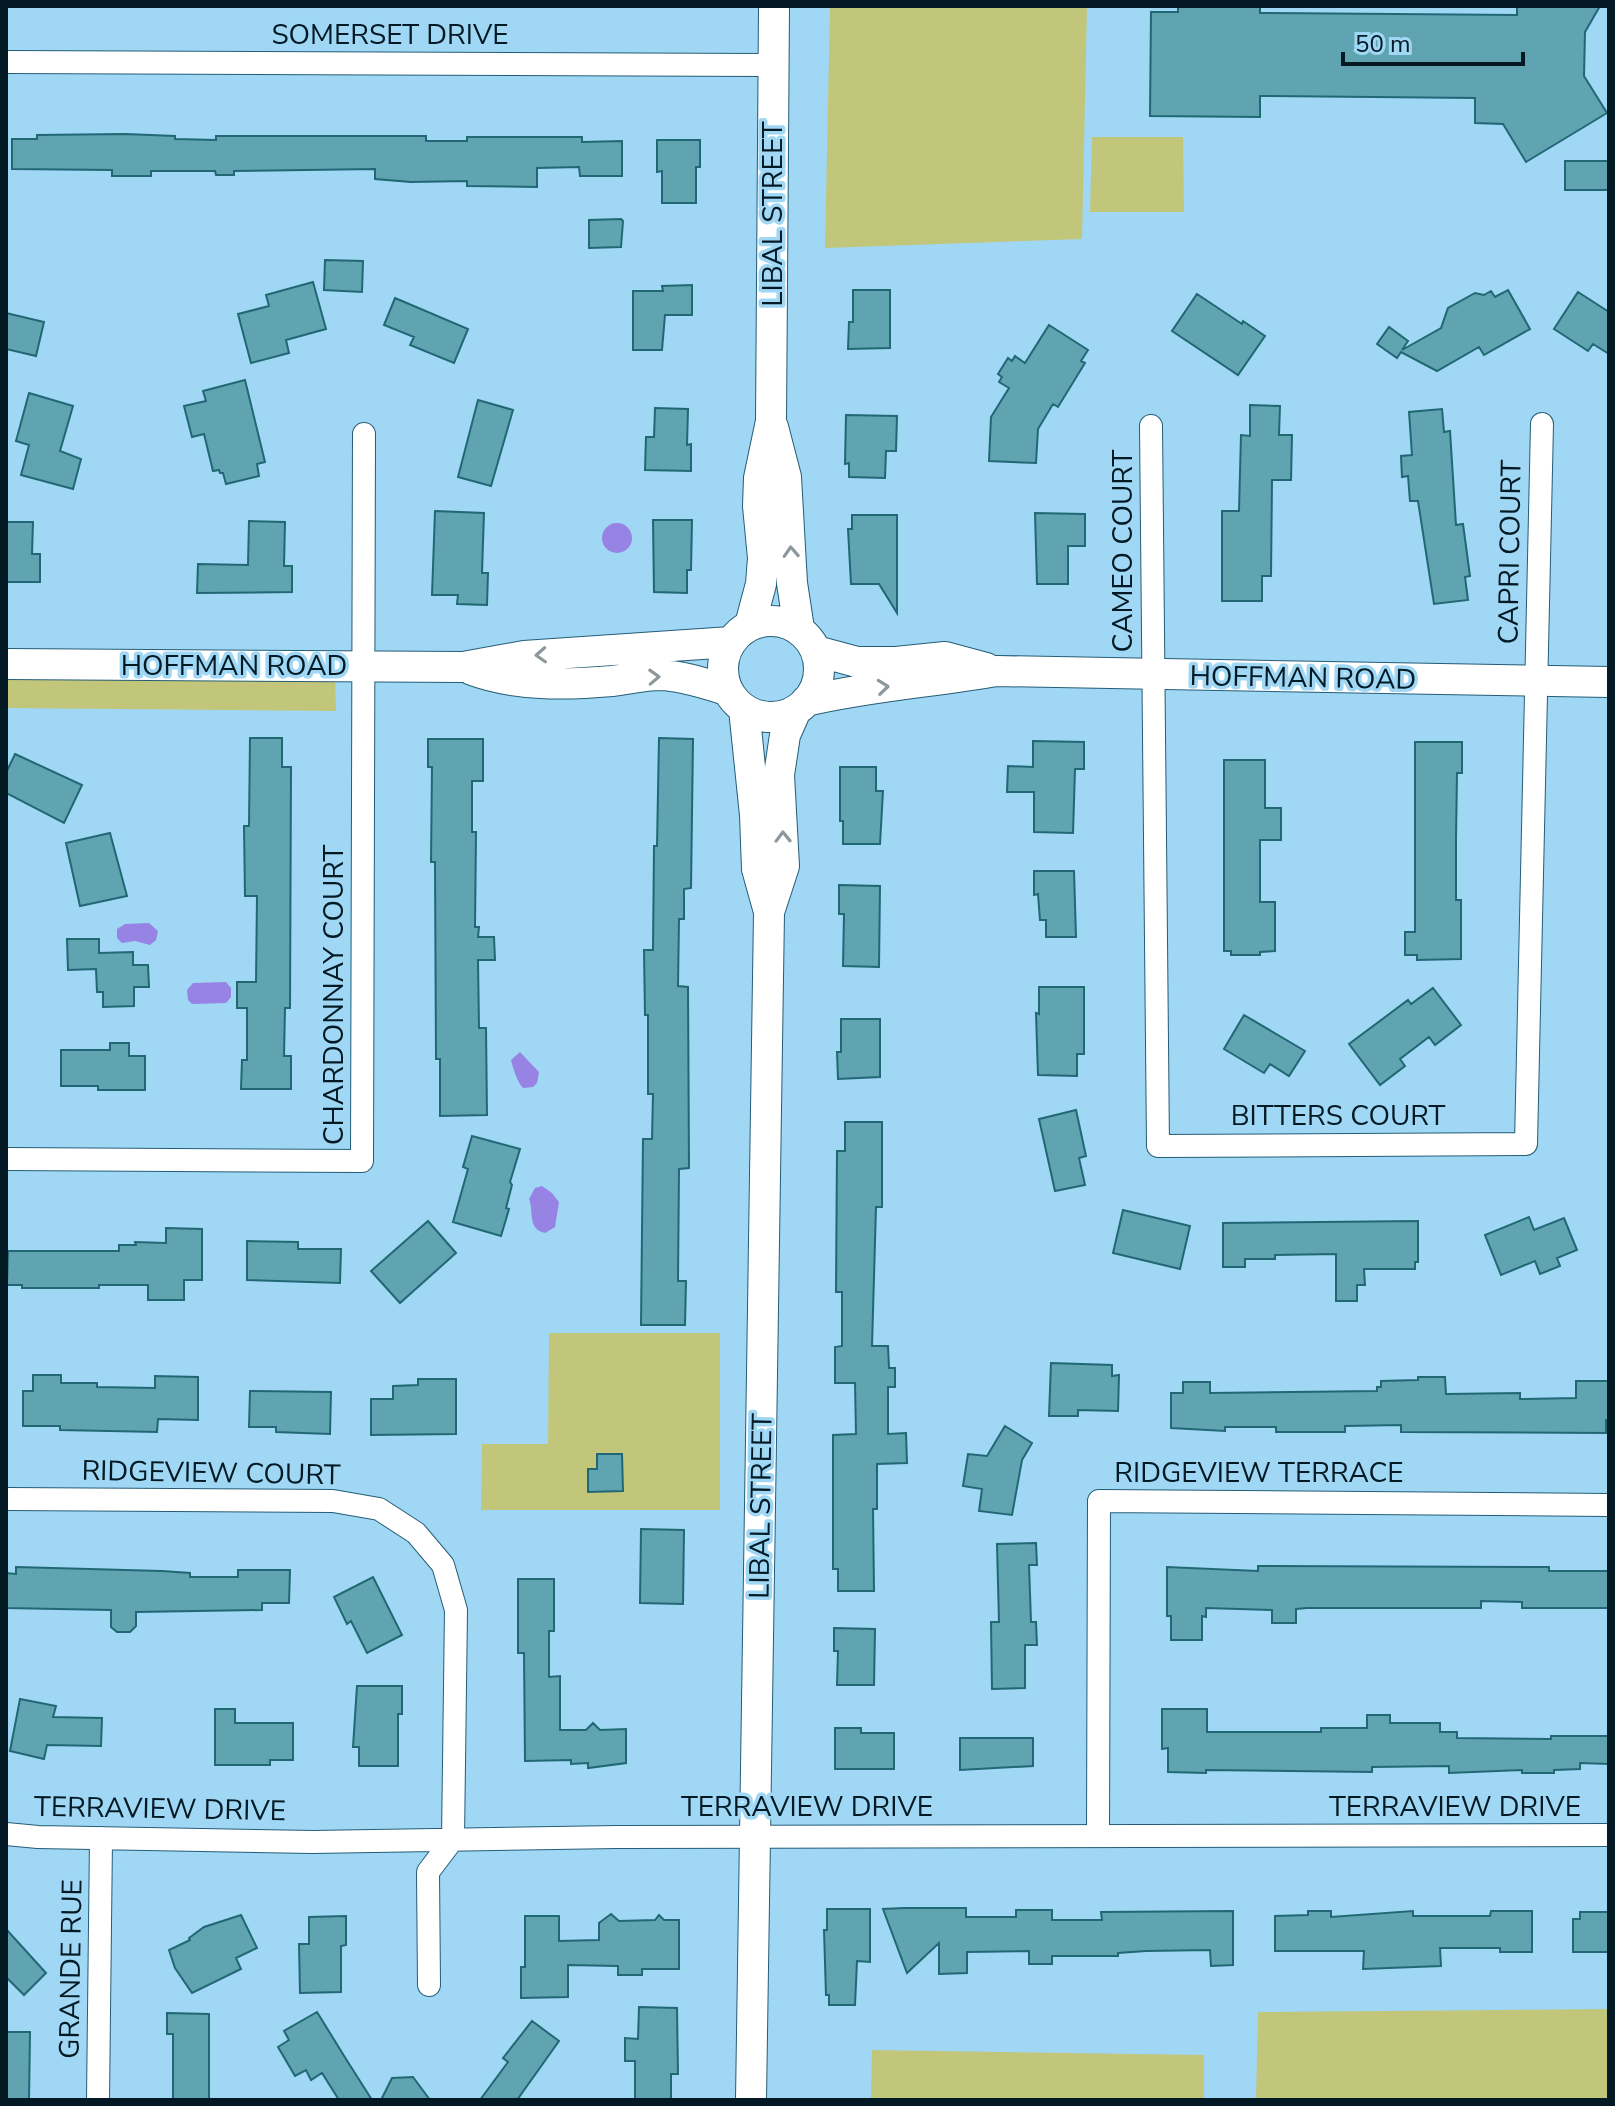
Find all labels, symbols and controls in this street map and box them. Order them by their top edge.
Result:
street label: SOMERSET DRIVE [271,16,509,54]
scale bar [1343,16,1523,66]
text: 50 m [1355,28,1411,60]
street label: LIBAL STREET [754,121,792,307]
street label: CAMEO COURT [1104,449,1142,652]
street label: CAPRI COURT [1489,459,1531,645]
one-way arrow [782,545,799,558]
street label: HOFFMAN ROAD [121,647,347,685]
one-way arrow [534,647,547,664]
street label: HOFFMAN ROAD [1189,657,1417,699]
one-way arrow [649,668,661,685]
one-way arrow [877,678,890,695]
one-way arrow [775,830,792,843]
street label: CHARDONNAY COURT [315,845,353,1145]
street label: BITTERS COURT [1231,1097,1445,1135]
street label: LIBAL STREET [740,1413,782,1599]
street label: RIDGEVIEW COURT [81,1452,341,1494]
street label: RIDGEVIEW TERRACE [1114,1454,1404,1492]
street label: TERRAVIEW DRIVE [34,1788,286,1830]
street label: TERRAVIEW DRIVE [681,1788,933,1826]
street label: TERRAVIEW DRIVE [1329,1788,1581,1826]
street label: GRANDE RUE [50,1879,92,2059]

